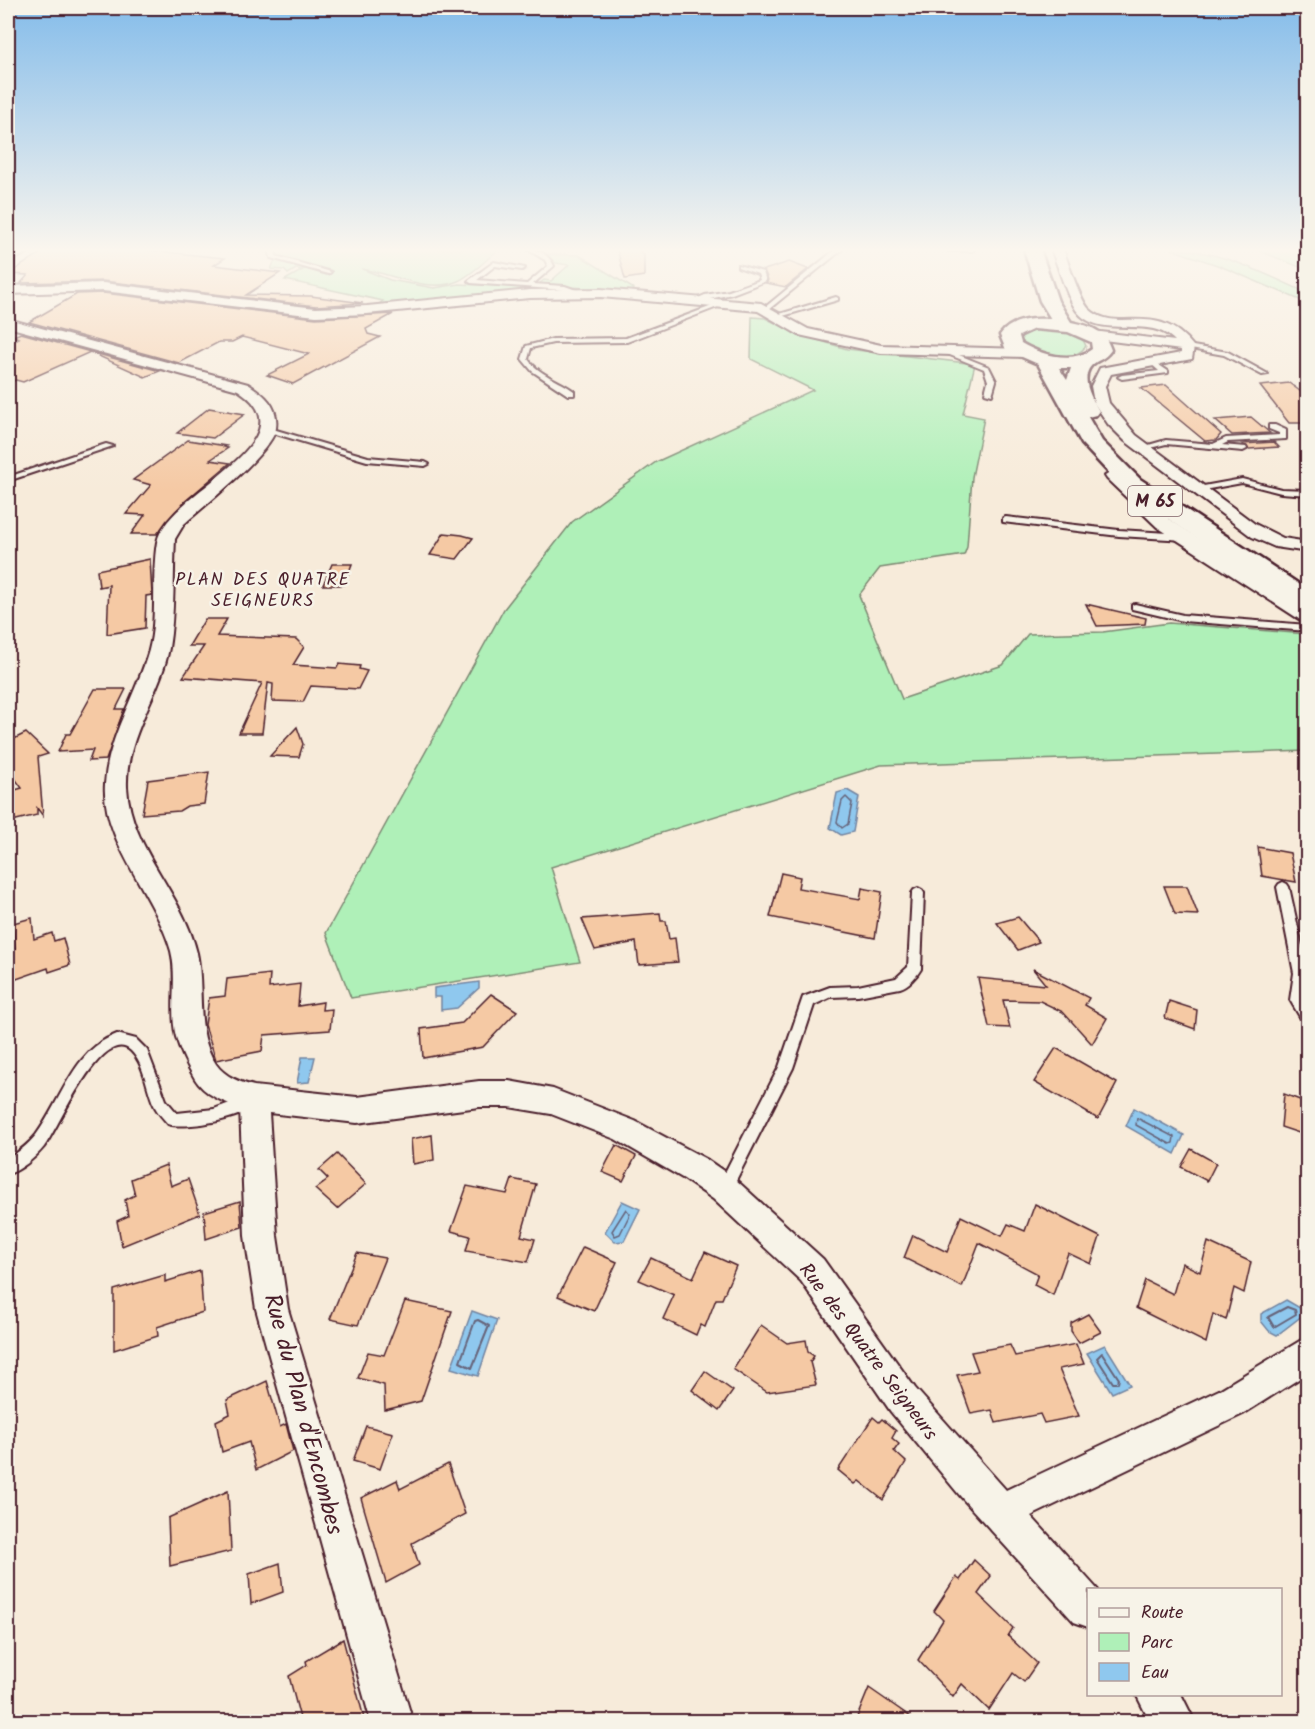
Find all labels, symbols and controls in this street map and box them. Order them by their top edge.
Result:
road number: M 65 [1128,486,1182,516]
district label: PLAN DES QUATRE SEIGNEURS [175,566,351,616]
street label: Rue des Quatre Seigneurs [790,1257,945,1448]
street label: Rue du Plan d'Encombes [252,1289,354,1539]
legend [1087,1588,1282,1696]
text: Route [1141,1599,1183,1628]
text: Parc [1141,1629,1173,1658]
text: Eau [1141,1659,1169,1688]

